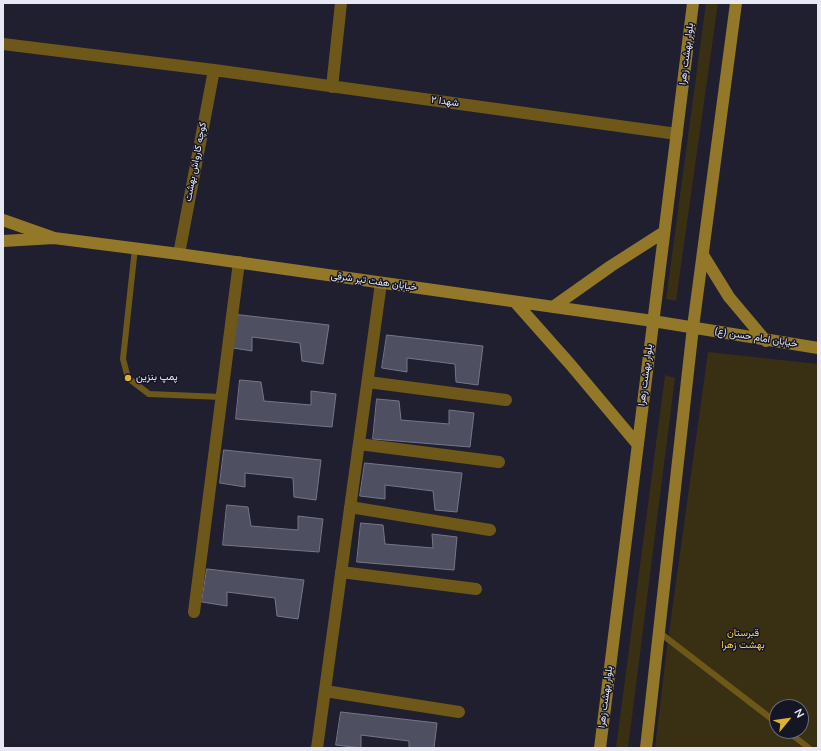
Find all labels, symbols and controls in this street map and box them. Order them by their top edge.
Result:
street label: بلوار بهشت زهرا [677,22,697,86]
street label: شهدا ۲ [430,94,460,110]
street label: کوچه کارواش بهشت [182,121,210,203]
street label: خیابان هفت تیر شرقی [330,270,418,294]
street label: خیابان امام حسن (ع) [714,325,798,351]
street label: بلوار بهشت زهرا [636,343,656,407]
place label: پمپ بنزین [136,372,178,384]
marker: پمپ بنزین [123,373,133,383]
park label: قبرستان بهشت زهرا [721,628,765,652]
street label: بلوار بهشت زهرا [596,665,616,729]
north arrow [769,699,809,739]
text: N [790,706,808,721]

